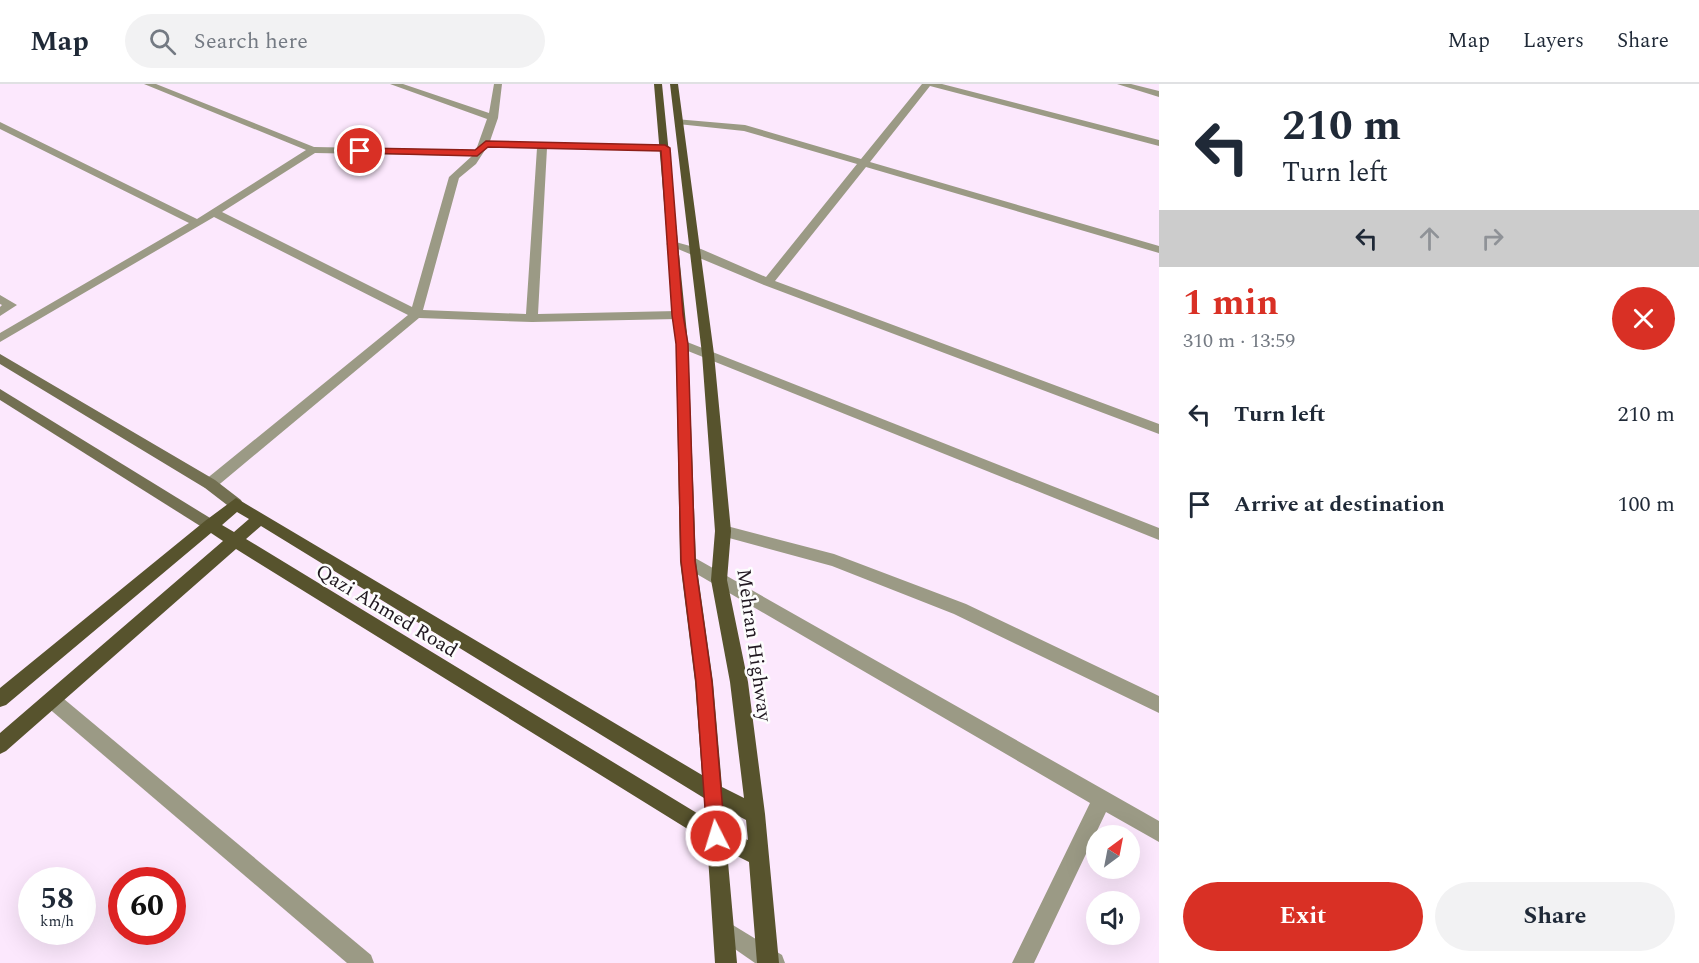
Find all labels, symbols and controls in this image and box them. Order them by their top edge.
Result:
search box [125,14,545,68]
text: Map [30,20,89,63]
icon: search [146,25,179,58]
text: Search here [194,25,308,58]
text: Map [1448,25,1490,57]
text: Layers [1523,25,1584,57]
text: Share [1617,25,1669,57]
text: 210 m [1282,95,1401,158]
icon: left [1183,108,1261,186]
pin [334,125,385,176]
icon: arrive [343,134,376,167]
text: Turn left [1282,152,1388,194]
icon: left [1350,222,1383,255]
icon: ahead [1413,222,1446,255]
icon: right [1476,222,1509,255]
text: 1 min [1183,276,1279,331]
button: close [1612,287,1675,350]
text: 310 m · 13:59 [1183,326,1295,356]
icon: left [1183,398,1216,431]
text: Turn left [1234,398,1326,431]
text: 210 m [1618,398,1675,431]
icon: arrive [1183,488,1216,521]
text: Arrive at destination [1234,488,1445,521]
text: 100 m [1618,488,1675,521]
street label: Qazi Ahmed Road [310,556,463,665]
street label: Mehran Highway [728,567,780,725]
position arrow [684,804,748,868]
north arrow [1086,825,1140,879]
map controls [1086,825,1140,945]
speed limit sign: 60 [108,867,186,945]
text: 58 [40,876,74,922]
button: Exit [1183,882,1423,951]
button: Share [1435,882,1675,951]
button: sound [1086,891,1140,945]
text: km/h [40,910,74,933]

